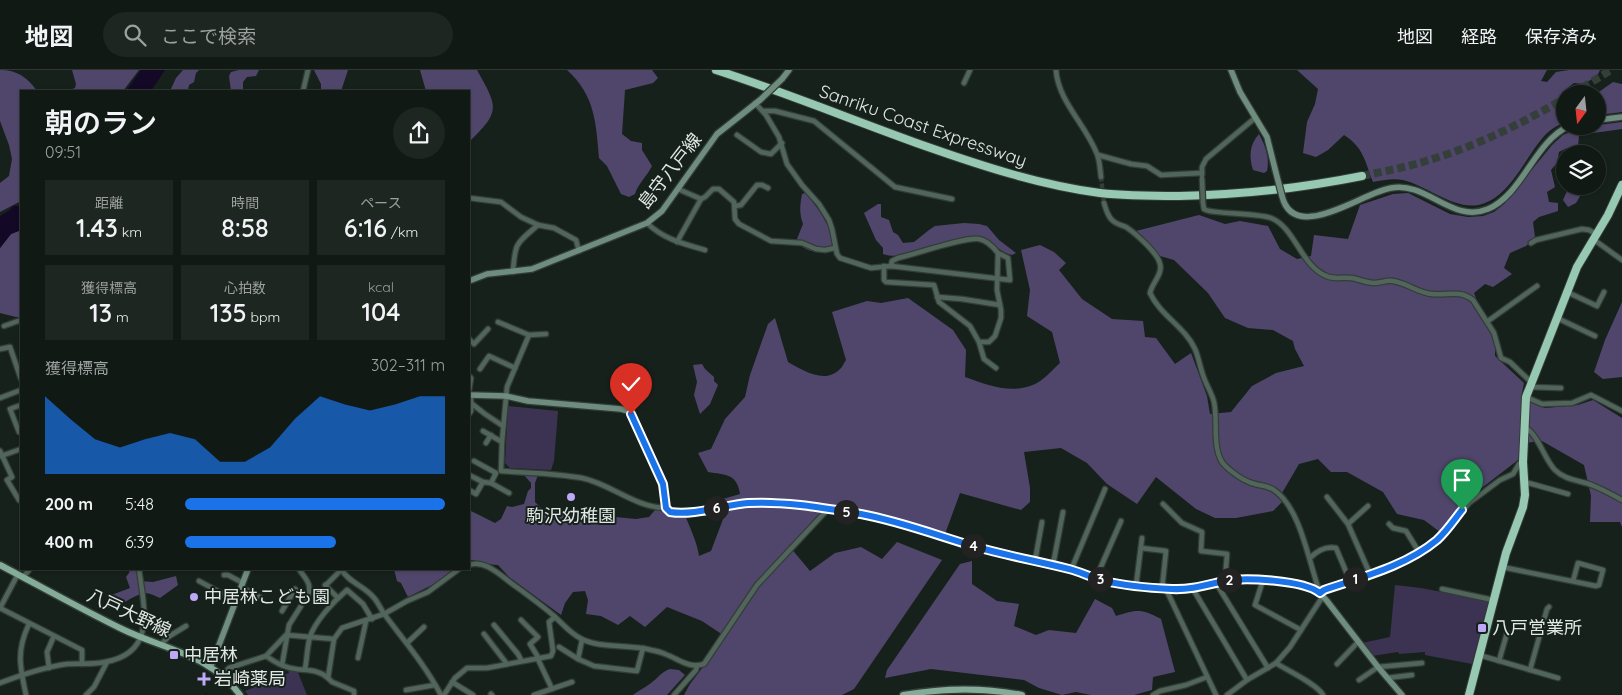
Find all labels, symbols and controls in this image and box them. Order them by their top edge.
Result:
search box [103,12,453,57]
text: 地図 [25,21,73,51]
icon: search [121,21,149,49]
text: ここで検索 [161,24,256,48]
text: 地図 [1397,25,1433,48]
text: 経路 [1461,25,1497,48]
text: 保存済み [1525,25,1597,48]
street label: Sanriku Coast Expressway [816,79,1030,172]
north arrow [1556,85,1606,135]
map controls [1556,85,1606,195]
text: 朝のラン [45,105,157,140]
button: share [393,107,445,159]
street label: 島守八戸線 [633,128,706,213]
text: 09:51 [45,142,81,162]
button: layers [1556,145,1606,195]
text: 距離 [95,194,123,212]
text: 時間 [231,194,259,212]
text: ペース [360,194,402,212]
text: 1.43 [76,212,118,243]
text: 8:58 [221,212,269,243]
text: 6:16 [344,212,387,243]
text: km [118,223,142,241]
text: /km [387,223,418,241]
text: kcal [368,278,394,296]
text: 獲得標高 [81,279,137,297]
text: 心拍数 [224,279,266,297]
text: 104 [362,296,400,327]
text: 13 [89,297,112,328]
text: 135 [210,297,247,328]
text: m [112,308,129,326]
text: bpm [247,308,280,326]
text: 302–311 m [371,355,445,375]
text: 獲得標高 [45,358,109,378]
pin [610,363,652,414]
icon: check [617,370,645,398]
pin [1441,459,1483,510]
icon: arrive [1448,466,1476,494]
marker: 駒沢幼稚園 [565,491,577,503]
text: 200 m [45,494,93,514]
text: 5:48 [125,494,154,514]
pin: 6 [704,496,728,520]
text: 6 [713,499,720,517]
pin: 5 [834,500,858,524]
text: 5 [842,503,851,521]
place label: 駒沢幼稚園 [526,504,616,527]
text: 400 m [45,532,93,552]
text: 6:39 [125,532,154,552]
pin: 4 [960,534,986,558]
text: 4 [969,537,978,555]
pin: 3 [1088,566,1112,592]
pin: 1 [1342,566,1368,592]
pin: 2 [1216,568,1242,592]
text: 3 [1097,570,1104,588]
text: 1 [1353,570,1358,588]
text: 2 [1226,571,1233,589]
street label: 八戸大野線 [84,583,175,642]
place label: 中居林こども園 [204,585,330,608]
marker: 中居林こども園 [188,591,200,603]
place label: 八戸営業所 [1492,616,1582,639]
marker: 八戸営業所 [1476,622,1488,634]
place label: 中居林 [184,643,238,666]
marker: 中居林 [168,649,180,661]
place label: 岩崎薬局 [214,667,286,690]
marker: 岩崎薬局 [198,673,210,685]

